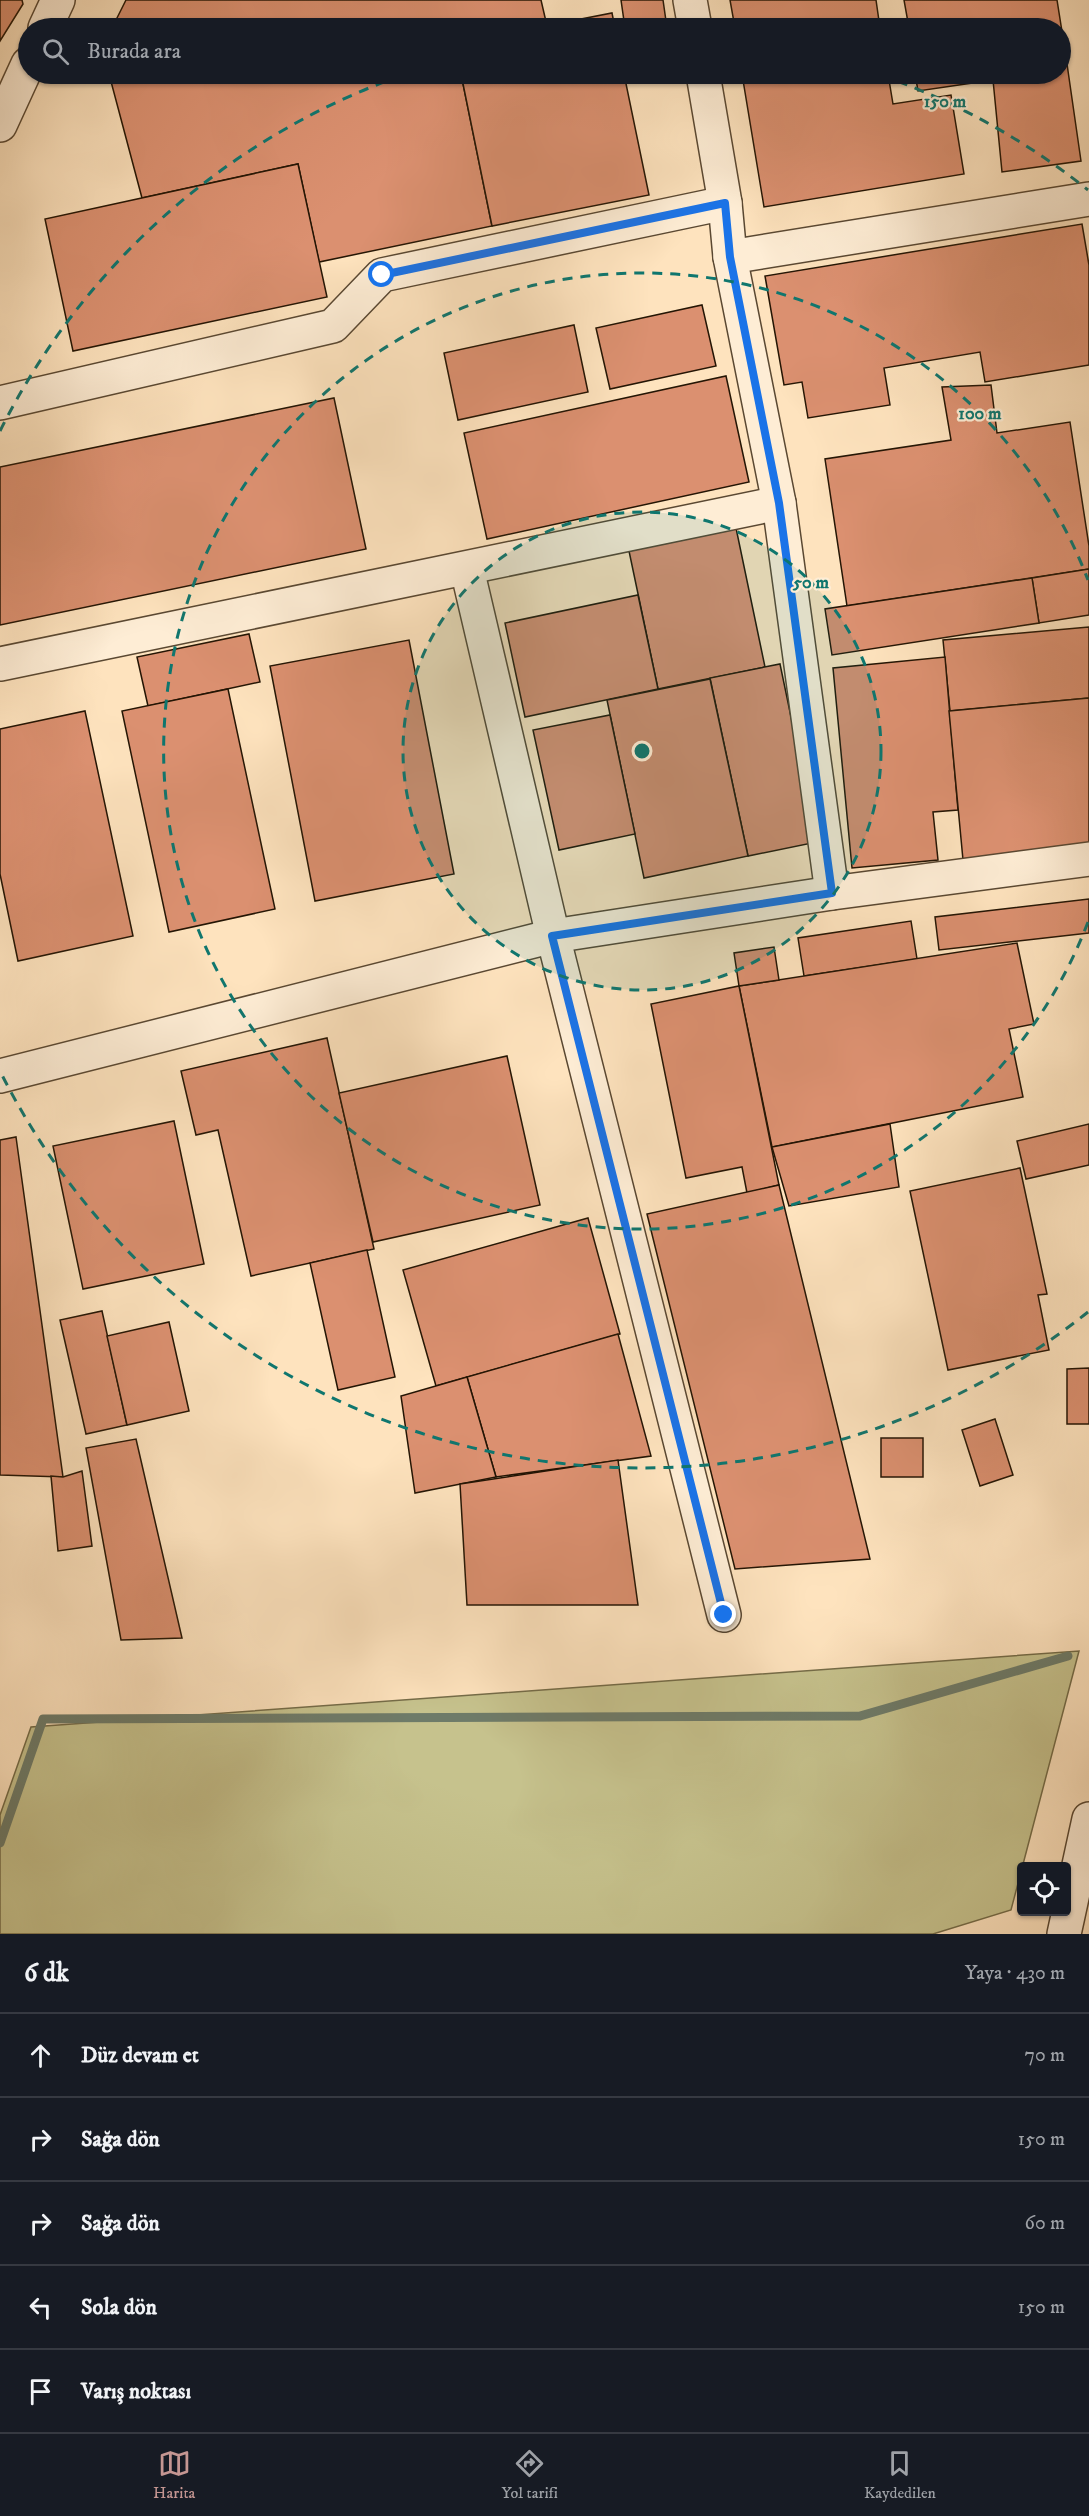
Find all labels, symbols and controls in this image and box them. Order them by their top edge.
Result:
search box [18,18,1071,84]
icon: search [39,35,72,68]
text: Burada ara [87,38,181,65]
text: 150 m [924,91,967,113]
route start [368,261,394,287]
text: 100 m [958,403,1002,425]
text: 50 m [792,572,829,594]
centre of rings [632,741,652,761]
route end [710,1601,736,1627]
map controls [1017,1862,1071,1916]
button: locate [1017,1862,1071,1916]
text: 6 dk [24,1957,69,1990]
text: Yaya · 430 m [965,1961,1065,1986]
icon: ahead [24,2039,57,2072]
text: Düz devam et [81,2042,199,2069]
text: 70 m [1024,2043,1065,2068]
icon: right [24,2123,57,2156]
text: Sağa dön [81,2126,160,2153]
text: 150 m [1018,2127,1065,2152]
icon: right [24,2207,57,2240]
text: Sağa dön [81,2210,160,2237]
text: 60 m [1025,2211,1065,2236]
icon: left [24,2291,57,2324]
text: Sola dön [81,2294,157,2321]
text: 150 m [1018,2295,1065,2320]
icon: arrive [24,2375,57,2408]
text: Varış noktası [81,2378,191,2405]
tab: Harita [153,2447,195,2503]
tab: Yol tarifi [502,2447,558,2503]
tab: Kaydedilen [864,2447,936,2503]

